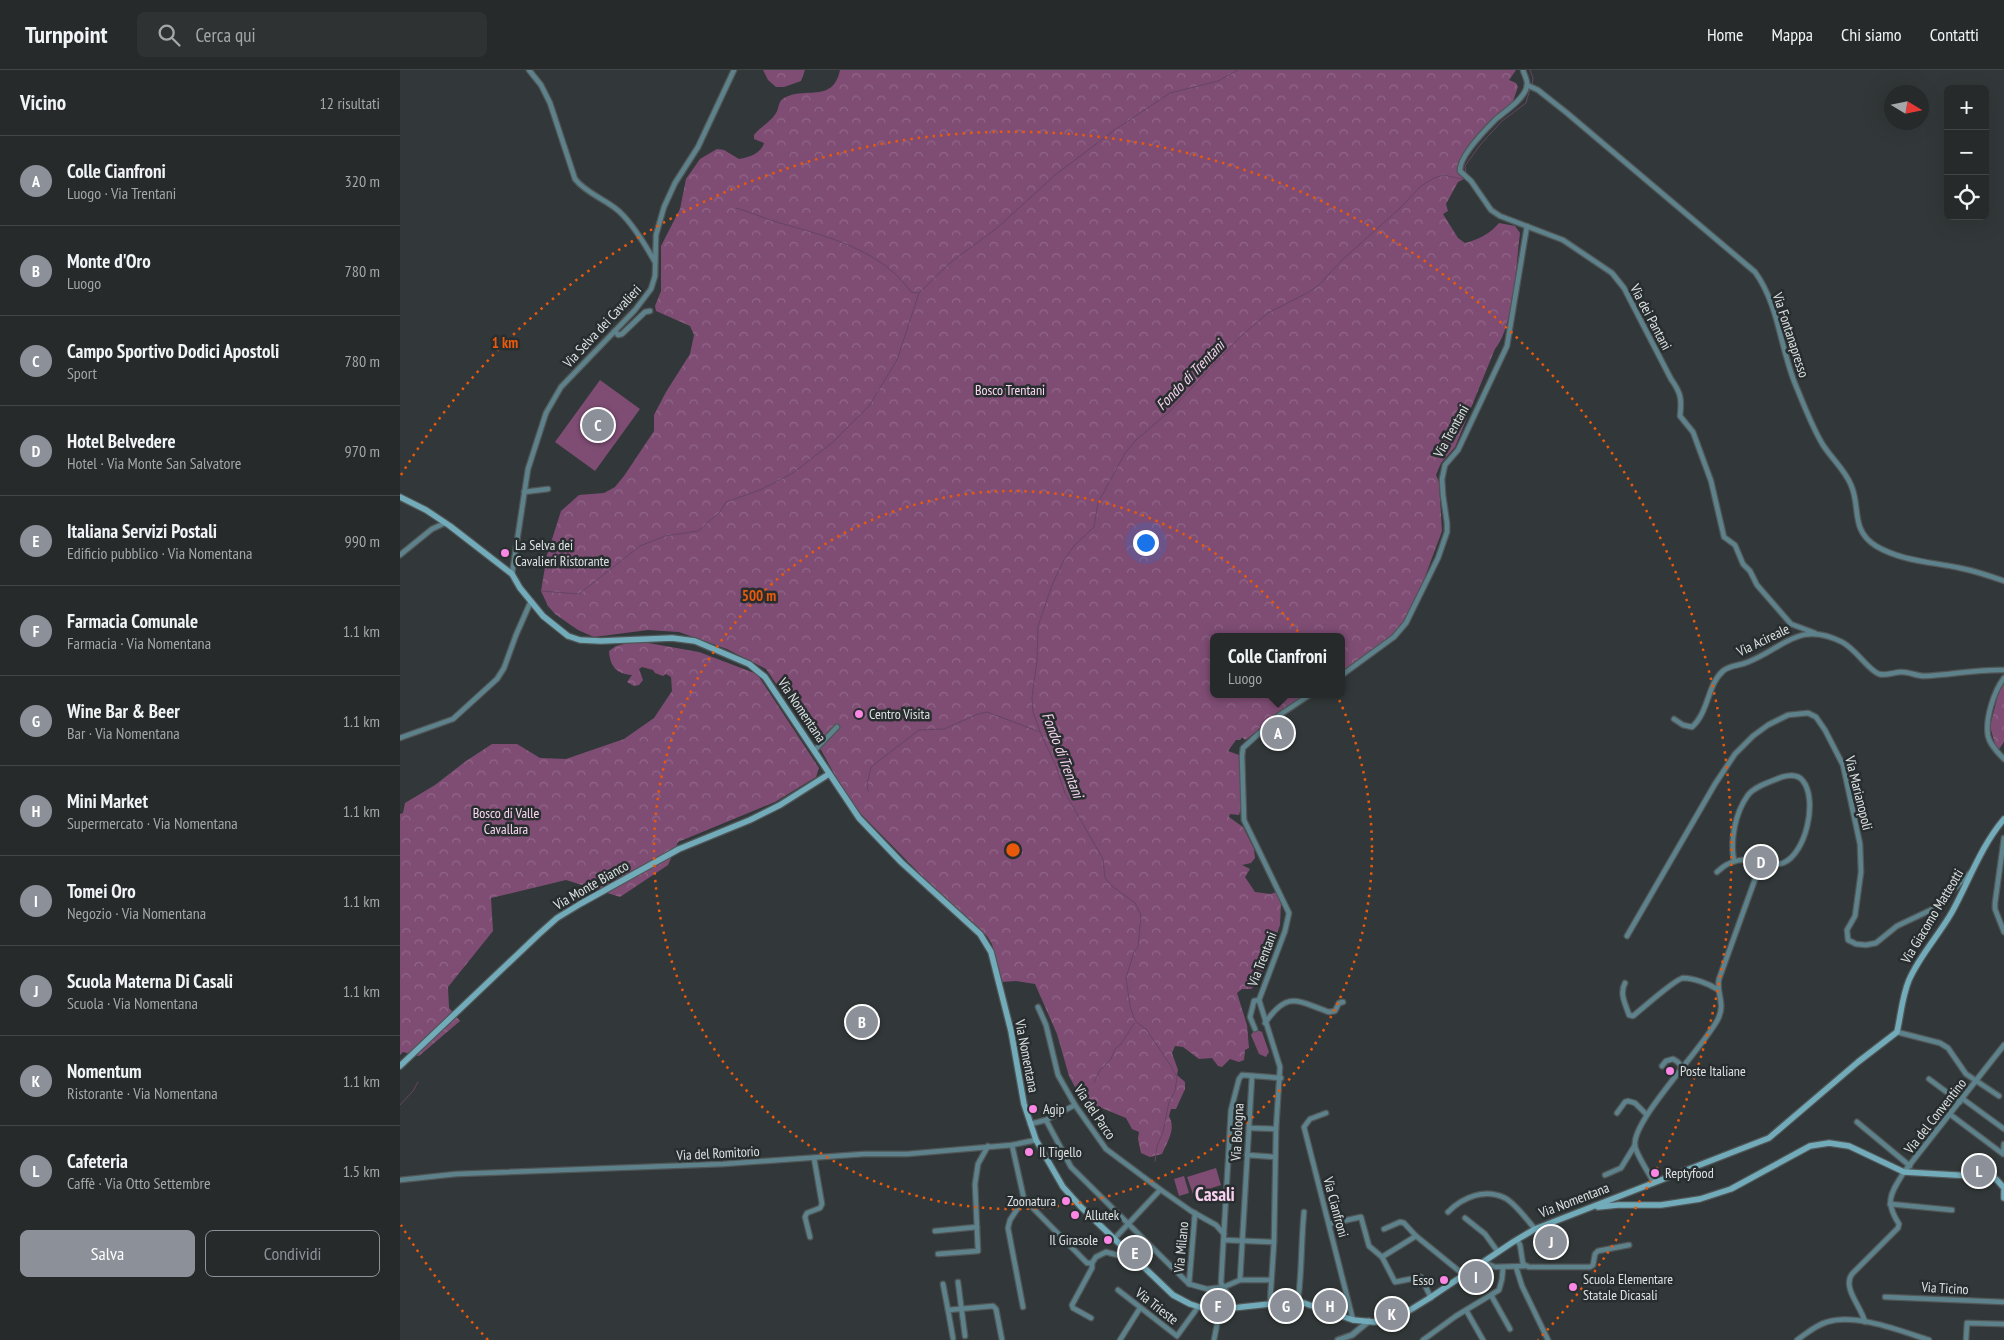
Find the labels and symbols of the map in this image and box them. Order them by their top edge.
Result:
north arrow [1884,85,1929,130]
street label: Via dei Pantani [1626,280,1676,353]
street label: Via Selva dei Cavalieri [558,281,645,372]
street label: Via Fontanapresso [1768,289,1813,380]
text: 1 km [492,333,518,352]
water label: Fondo di Trentani [1152,335,1229,414]
park label: Bosco Trentani [975,381,1045,399]
street label: Via Trentani [1429,402,1473,461]
pin: C [582,406,614,444]
your location [1133,530,1159,556]
place label: La Selva dei Cavalieri Ristorante [515,536,609,570]
marker: La Selva dei Cavalieri Ristorante [499,547,511,559]
text: 500 m [742,586,776,605]
street label: Via Acireale [1733,619,1793,661]
street label: Via Nomentana [773,674,830,746]
place label: Centro Visita [869,705,930,723]
marker: Centro Visita [853,708,865,720]
water label: Fondo di Trentani [1038,709,1089,802]
pin: A [1262,714,1294,752]
street label: Via Marianopoli [1841,753,1877,832]
park label: Bosco di Valle Cavallara [473,804,540,838]
centre of rings [1004,841,1022,859]
pin: D [1745,843,1777,881]
street label: Via Monte Bianco [549,856,632,914]
street label: Via Giacomo Matteotti [1896,865,1967,967]
street label: Via Trentani [1243,929,1281,990]
pin: B [846,1003,878,1041]
street label: Via Nomentana [1011,1017,1043,1094]
place label: Poste Italiane [1680,1062,1746,1080]
marker: Poste Italiane [1664,1065,1676,1077]
street label: Via del Conventino [1899,1075,1970,1158]
street label: Via del Parco [1070,1080,1120,1143]
place label: Agip [1043,1100,1065,1118]
marker: Agip [1027,1103,1039,1115]
street label: Via Bologna [1226,1103,1248,1162]
street label: Via del Romitorio [675,1142,760,1164]
place label: Il Tigello [1039,1143,1082,1161]
marker: Il Tigello [1023,1146,1035,1158]
pin: L [1963,1152,1995,1190]
place label: Reptyfood [1665,1164,1714,1182]
marker: Reptyfood [1649,1167,1661,1179]
street label: Via Cianfroni [1319,1174,1353,1239]
street label: Via Nomentana [1535,1178,1612,1222]
district label: Casali [1195,1182,1235,1206]
place label: Zoonatura [1007,1192,1056,1210]
marker: Zoonatura [1060,1195,1072,1207]
place label: Allutek [1085,1206,1120,1224]
marker: Allutek [1069,1209,1081,1221]
street label: Via Milano [1170,1221,1192,1274]
pin: J [1535,1223,1567,1261]
place label: Il Girasole [1049,1231,1098,1249]
marker: Il Girasole [1102,1234,1114,1246]
pin: E [1119,1234,1151,1272]
pin: I [1460,1258,1492,1296]
place label: Scuola Elementare Statale Dicasali [1583,1270,1673,1304]
place label: Esso [1412,1271,1434,1289]
marker: Esso [1438,1274,1450,1286]
street label: Via Ticino [1920,1278,1969,1298]
marker: Scuola Elementare Statale Dicasali [1567,1281,1579,1293]
street label: Via Trieste [1131,1283,1182,1329]
pin: F [1202,1287,1234,1325]
pin: G [1270,1287,1302,1325]
pin: H [1314,1287,1346,1325]
pin: K [1376,1295,1408,1333]

